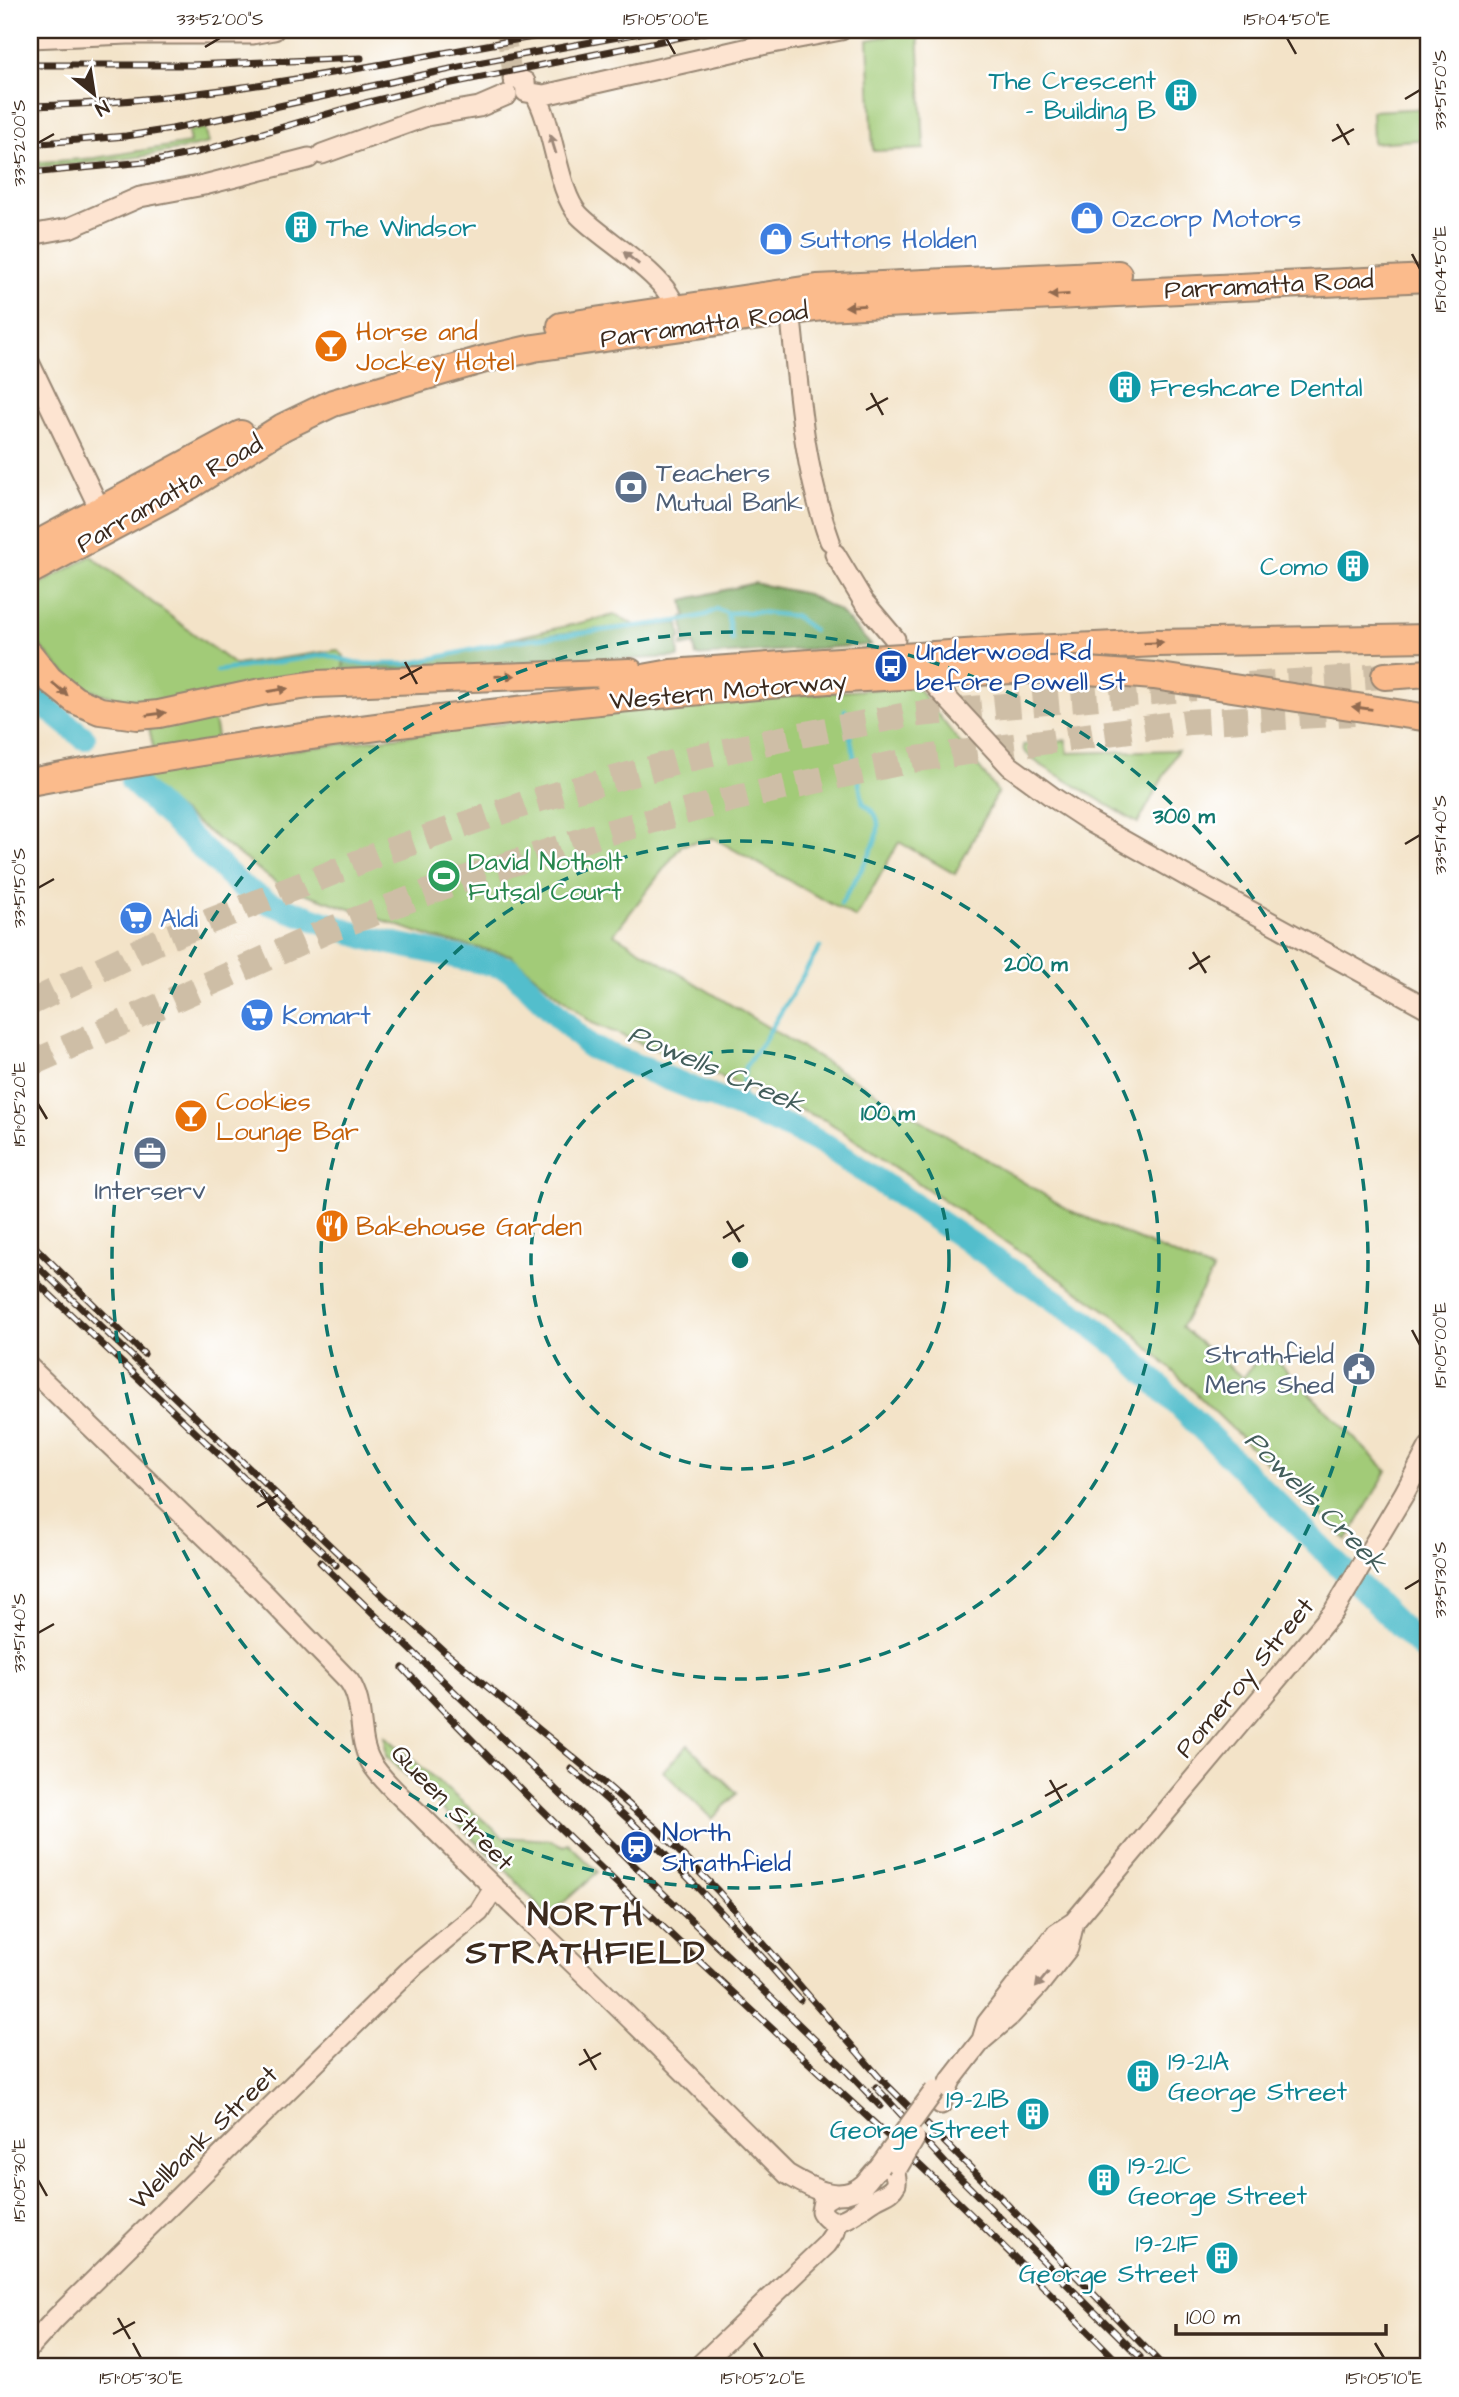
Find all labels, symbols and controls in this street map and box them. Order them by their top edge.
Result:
text: 33°52'00"S [177,7,263,32]
text: 151°05'00"E [623,7,709,32]
text: 151°04'50"E [1244,7,1331,32]
text: 33°51'50"S [1428,50,1453,130]
north arrow [60,60,130,130]
place label: The Crescent - Building B [989,63,1156,131]
building icon: The Crescent - Building B [1162,76,1200,114]
text: N [90,93,114,122]
text: 33°52'00"S [7,100,32,186]
one-way arrow [547,133,558,154]
shop icon: Ozcorp Motors [1068,199,1106,237]
place label: Ozcorp Motors [1112,201,1301,237]
building icon: The Windsor [282,208,320,246]
place label: The Windsor [326,210,476,246]
shop icon: Suttons Holden [757,220,795,258]
place label: Suttons Holden [800,222,977,258]
text: 151°04'50"E [1428,225,1453,312]
one-way arrow [622,251,640,266]
street label: Parramatta Road [1163,262,1375,308]
one-way arrow [1047,290,1069,301]
street label: Parramatta Road [598,293,810,357]
one-way arrow [844,300,866,311]
place label: Horse and Jockey Hotel [356,314,515,382]
bar icon: Horse and Jockey Hotel [312,327,350,365]
building icon: Freshcare Dental [1106,368,1144,406]
place label: Freshcare Dental [1150,370,1363,406]
street label: Parramatta Road [70,426,269,562]
place label: Teachers Mutual Bank [656,455,803,521]
bank icon: Teachers Mutual Bank [612,468,650,506]
building icon: Como [1334,547,1372,585]
place label: Como [1260,549,1328,585]
place label: Underwood Rd before Powell St [916,634,1126,700]
one-way arrow [1143,638,1165,649]
bus stop icon: Underwood Rd before Powell St [872,647,910,685]
street label: Western Motorway [608,663,848,721]
one-way arrow [494,671,516,682]
one-way arrow [52,681,69,696]
one-way arrow [267,684,289,695]
one-way arrow [1351,702,1373,713]
one-way arrow [145,708,167,719]
text: 33°51'40"S [1428,795,1453,875]
text: 300 m [1152,802,1216,831]
place label: David Notholt Futsal Court [468,844,623,910]
text: 33°51'50"S [7,848,32,928]
sports icon: David Notholt Futsal Court [425,857,463,895]
supermarket icon: Aldi [117,899,155,937]
place label: Aldi [160,901,198,937]
text: 200 m [1003,950,1068,979]
supermarket icon: Komart [238,996,276,1034]
place label: Komart [282,998,371,1034]
water label: Powells Creek [622,1015,811,1124]
text: 151°05'20"E [7,1061,32,1146]
place label: Cookies Lounge Bar [216,1084,359,1152]
bar icon: Cookies Lounge Bar [172,1097,210,1135]
text: 100 m [861,1099,916,1128]
office icon: Interserv [131,1134,169,1172]
place label: Interserv [95,1173,206,1209]
restaurant icon: Bakehouse Garden [313,1207,351,1245]
place label: Bakehouse Garden [356,1209,582,1245]
centre of rings [728,1248,752,1272]
text: 151°05'00"E [1428,1302,1453,1388]
place label: Strathfield Mens Shed [1205,1337,1334,1403]
public building icon: Strathfield Mens Shed [1340,1350,1378,1388]
water label: Powells Creek [1236,1422,1397,1583]
text: 33°51'30"S [1428,1542,1453,1618]
street label: Pomeroy Street [1167,1589,1324,1767]
text: 33°51'40"S [7,1593,32,1673]
street label: Queen Street [383,1736,522,1879]
place label: North Strathfield [662,1815,791,1881]
station icon: North Strathfield [618,1828,656,1866]
district label: NORTH STRATHFIELD [465,1892,706,1976]
one-way arrow [1035,1971,1050,1989]
place label: 19-21A George Street [1168,2044,1348,2112]
street label: Wellbank Street [121,2057,286,2218]
building icon: 19-21A George Street [1124,2057,1162,2095]
place label: 19-21B George Street [830,2082,1009,2150]
building icon: 19-21B George Street [1014,2095,1052,2133]
text: 151°05'30"E [7,2138,32,2222]
place label: 19-21C George Street [1128,2148,1308,2216]
building icon: 19-21C George Street [1085,2161,1123,2199]
place label: 19-21F George Street [1019,2226,1198,2294]
building icon: 19-21F George Street [1203,2239,1241,2277]
scale bar [1176,2292,1386,2336]
text: 100 m [1186,2303,1241,2332]
text: 151°05'30"E [99,2366,183,2391]
text: 151°05'20"E [721,2366,806,2391]
text: 151°05'10"E [1346,2366,1423,2391]

